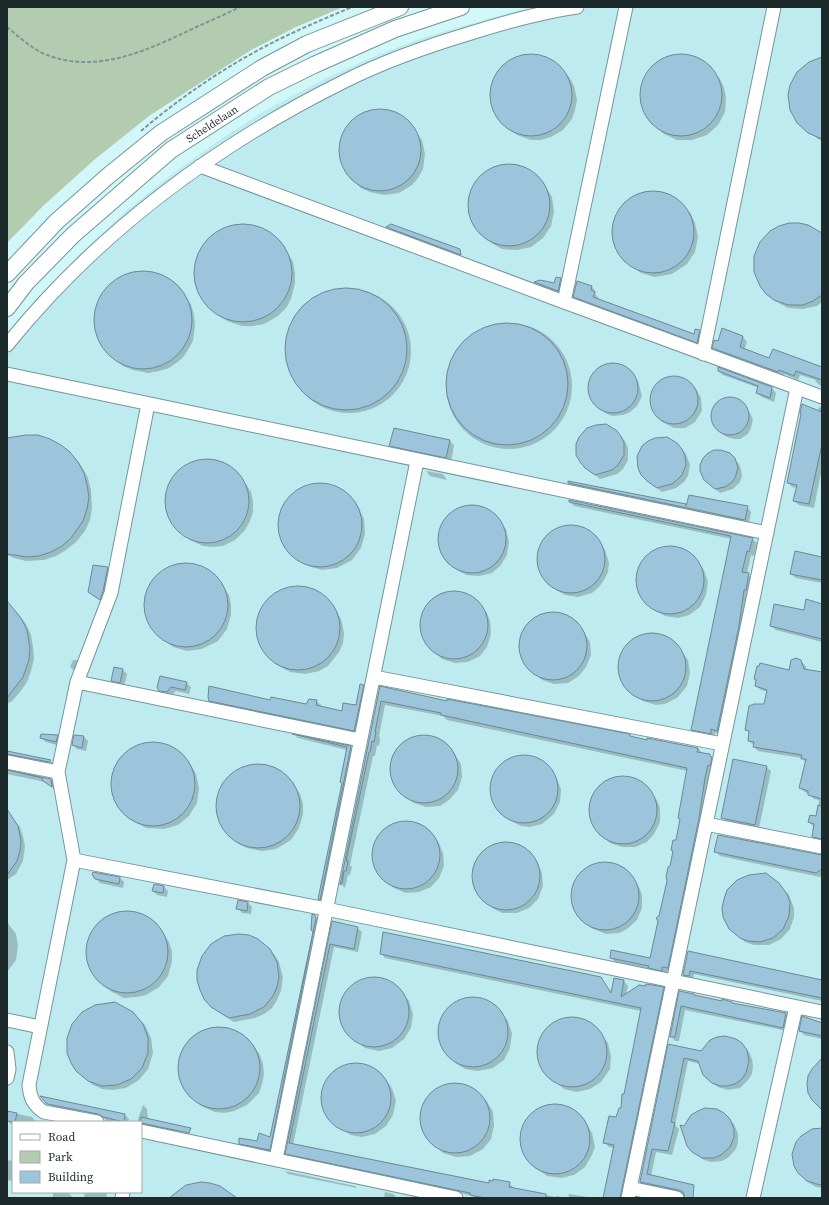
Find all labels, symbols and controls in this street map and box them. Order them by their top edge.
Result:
street label: Scheldelaan [183,101,241,146]
legend [12,1121,142,1193]
text: Road [48,1129,75,1145]
text: Park [48,1149,73,1165]
text: Building [48,1169,93,1185]

